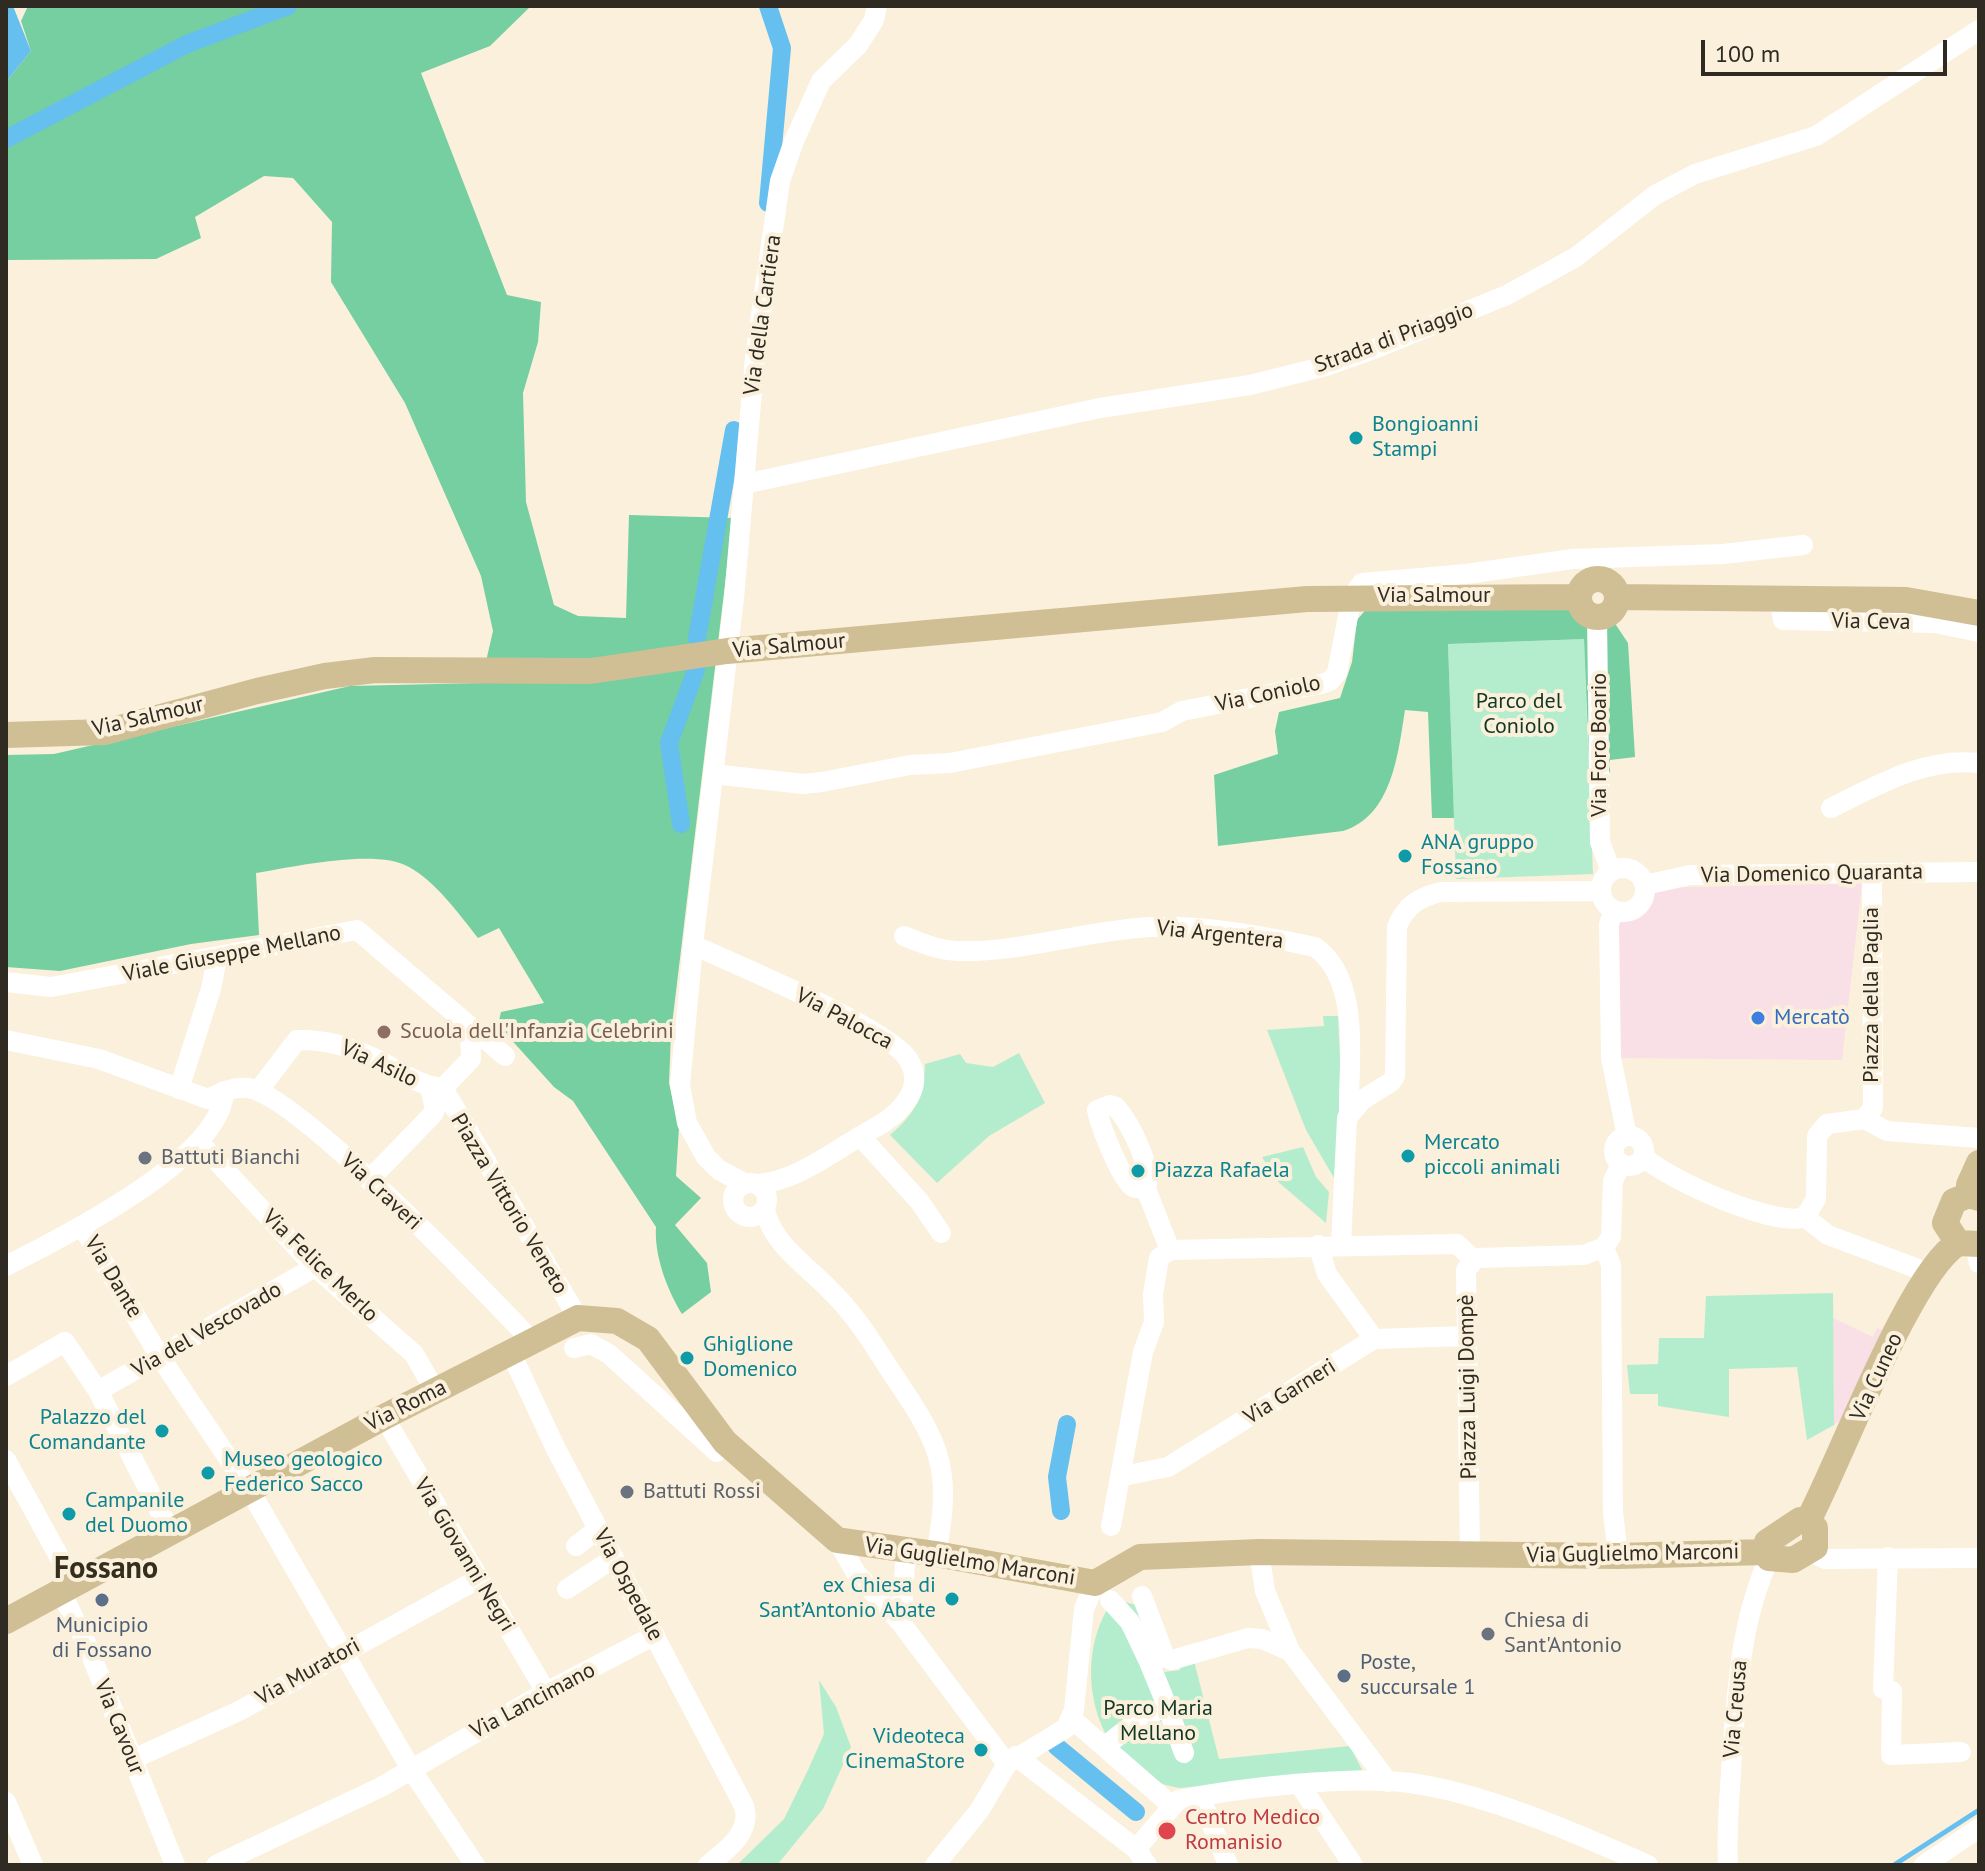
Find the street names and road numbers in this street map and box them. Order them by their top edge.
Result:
street label: Via della Cartiera [739,233,787,397]
street label: Strada di Priaggio [1311,297,1477,379]
street label: Via Salmour [1377,583,1491,609]
street label: Via Ceva [1831,608,1911,636]
street label: Via Salmour [731,628,847,664]
street label: Via Coniolo [1213,670,1323,718]
street label: Via Foro Boario [1587,673,1613,817]
street label: Via Salmour [90,691,206,743]
street label: Via Domenico Quaranta [1701,859,1923,889]
street label: Piazza della Paglia [1859,907,1885,1083]
street label: Via Argentera [1155,915,1285,955]
street label: Viale Giuseppe Mellano [121,920,343,988]
street label: Via Palocca [791,982,897,1056]
street label: Via Asilo [337,1035,421,1093]
street label: Piazza Vittorio Veneto [445,1109,573,1299]
street label: Via Craveri [335,1148,427,1236]
street label: Via Felice Merlo [257,1204,383,1328]
street label: Via Dante [78,1231,148,1323]
street label: Via del Vescovado [128,1277,286,1383]
street label: Piazza Luigi Dompè [1453,1294,1483,1480]
street label: Via Cuneo [1845,1329,1909,1425]
street label: Via Garneri [1239,1353,1341,1431]
street label: Via Roma [361,1374,451,1438]
street label: Via Giovanni Negri [408,1473,520,1637]
street label: Via Ospedale [587,1525,669,1645]
street label: Via Guglielmo Marconi [863,1532,1077,1592]
street label: Via Guglielmo Marconi [1526,1539,1740,1569]
street label: Via Muratori [251,1633,365,1711]
street label: Via Lancimano [466,1657,600,1745]
street label: Via Creusa [1719,1659,1753,1759]
street label: Via Cavour [88,1676,150,1778]

